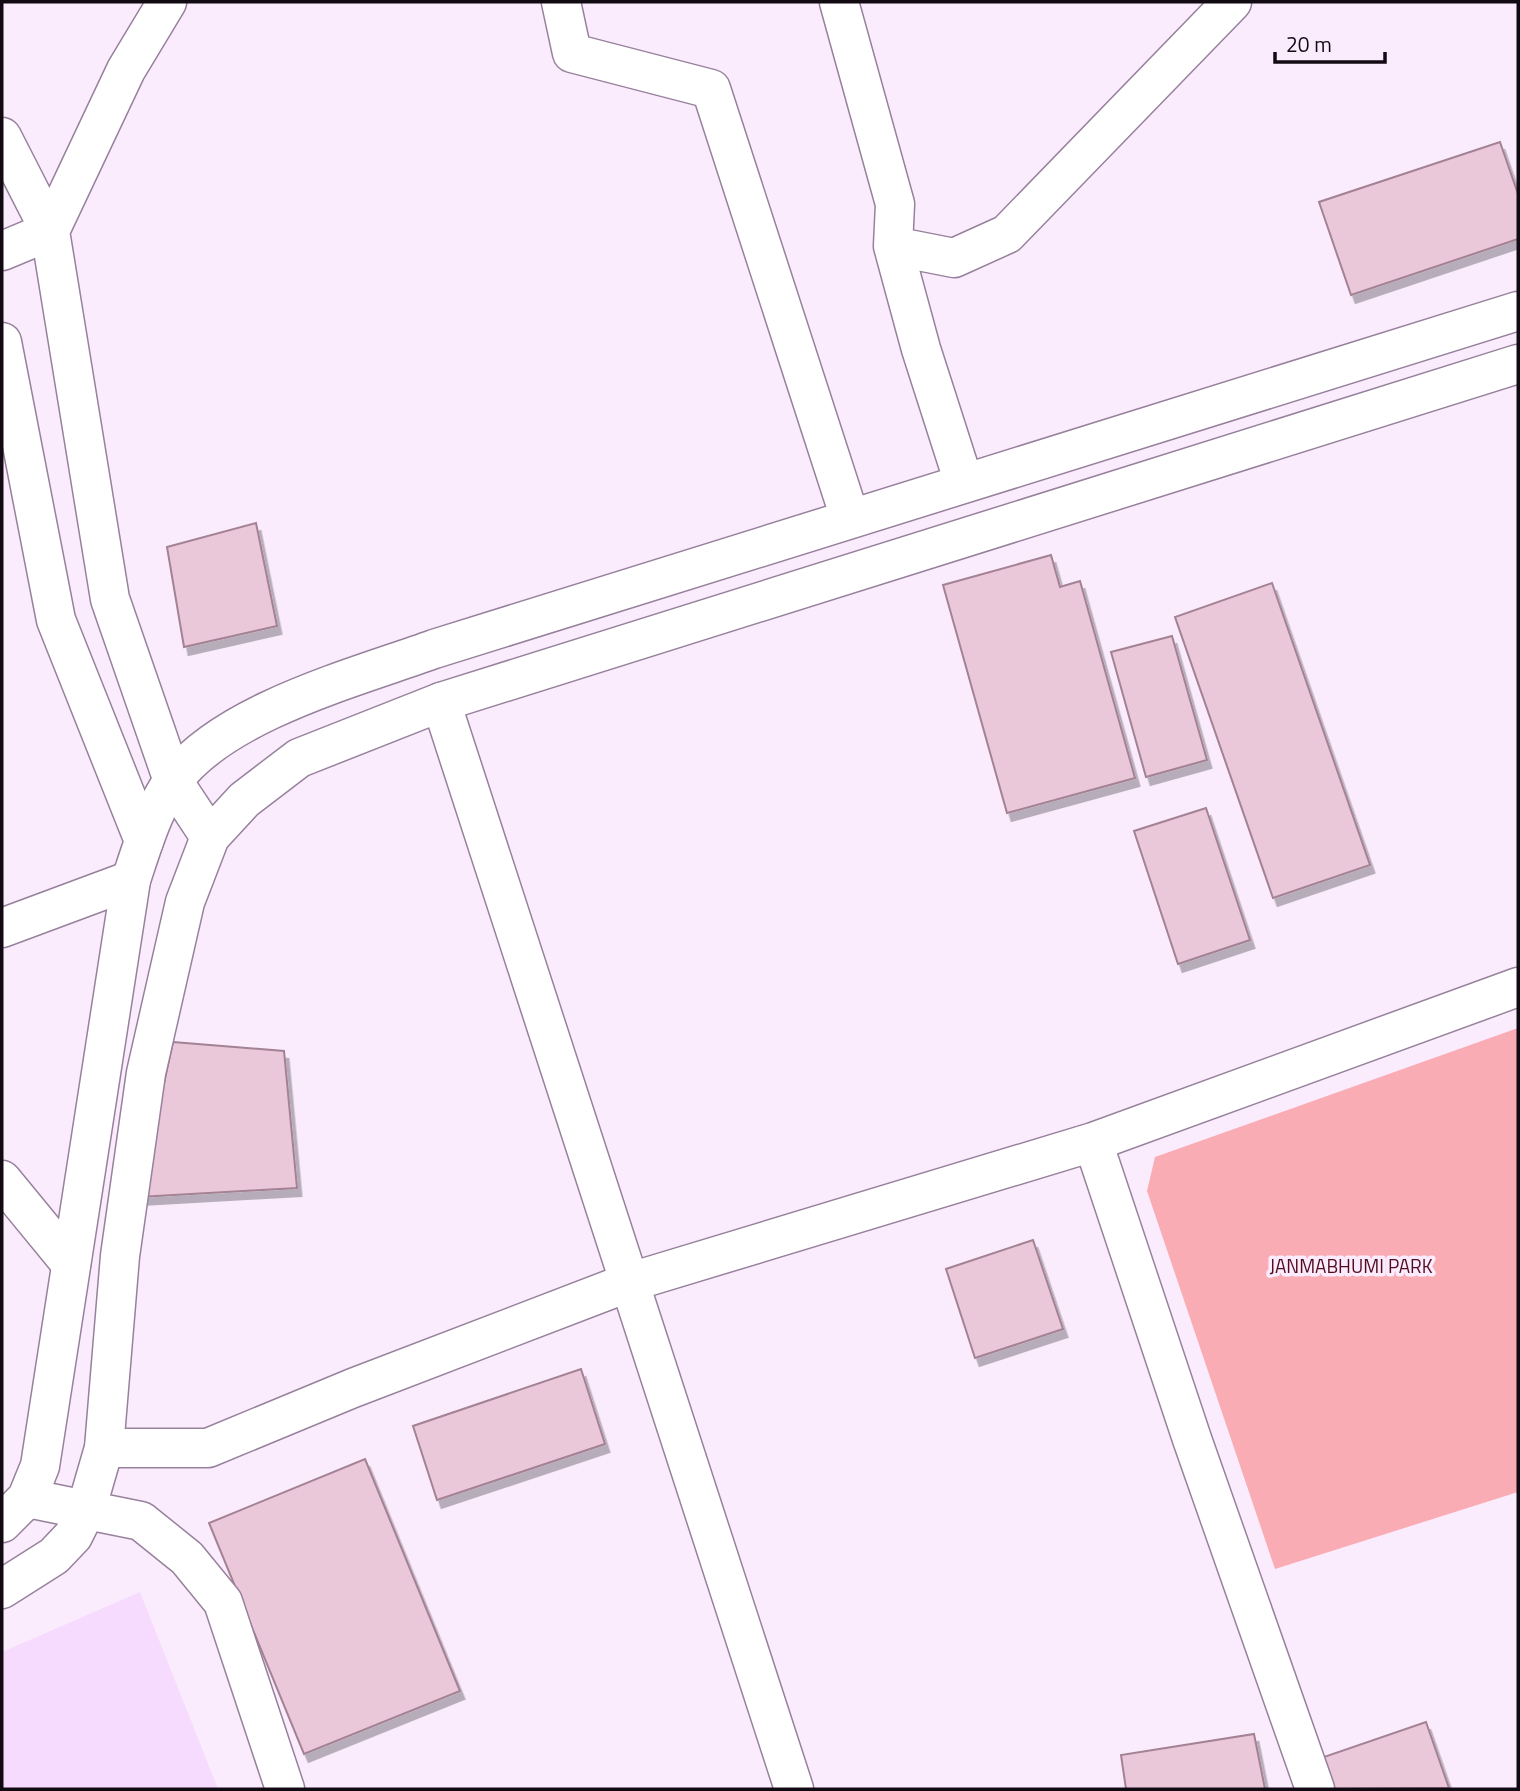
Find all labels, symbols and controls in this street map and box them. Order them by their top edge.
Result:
scale bar [1275,21,1385,65]
text: 20 m [1286,28,1332,60]
park label: JANMABHUMI PARK [1269,1251,1433,1280]

